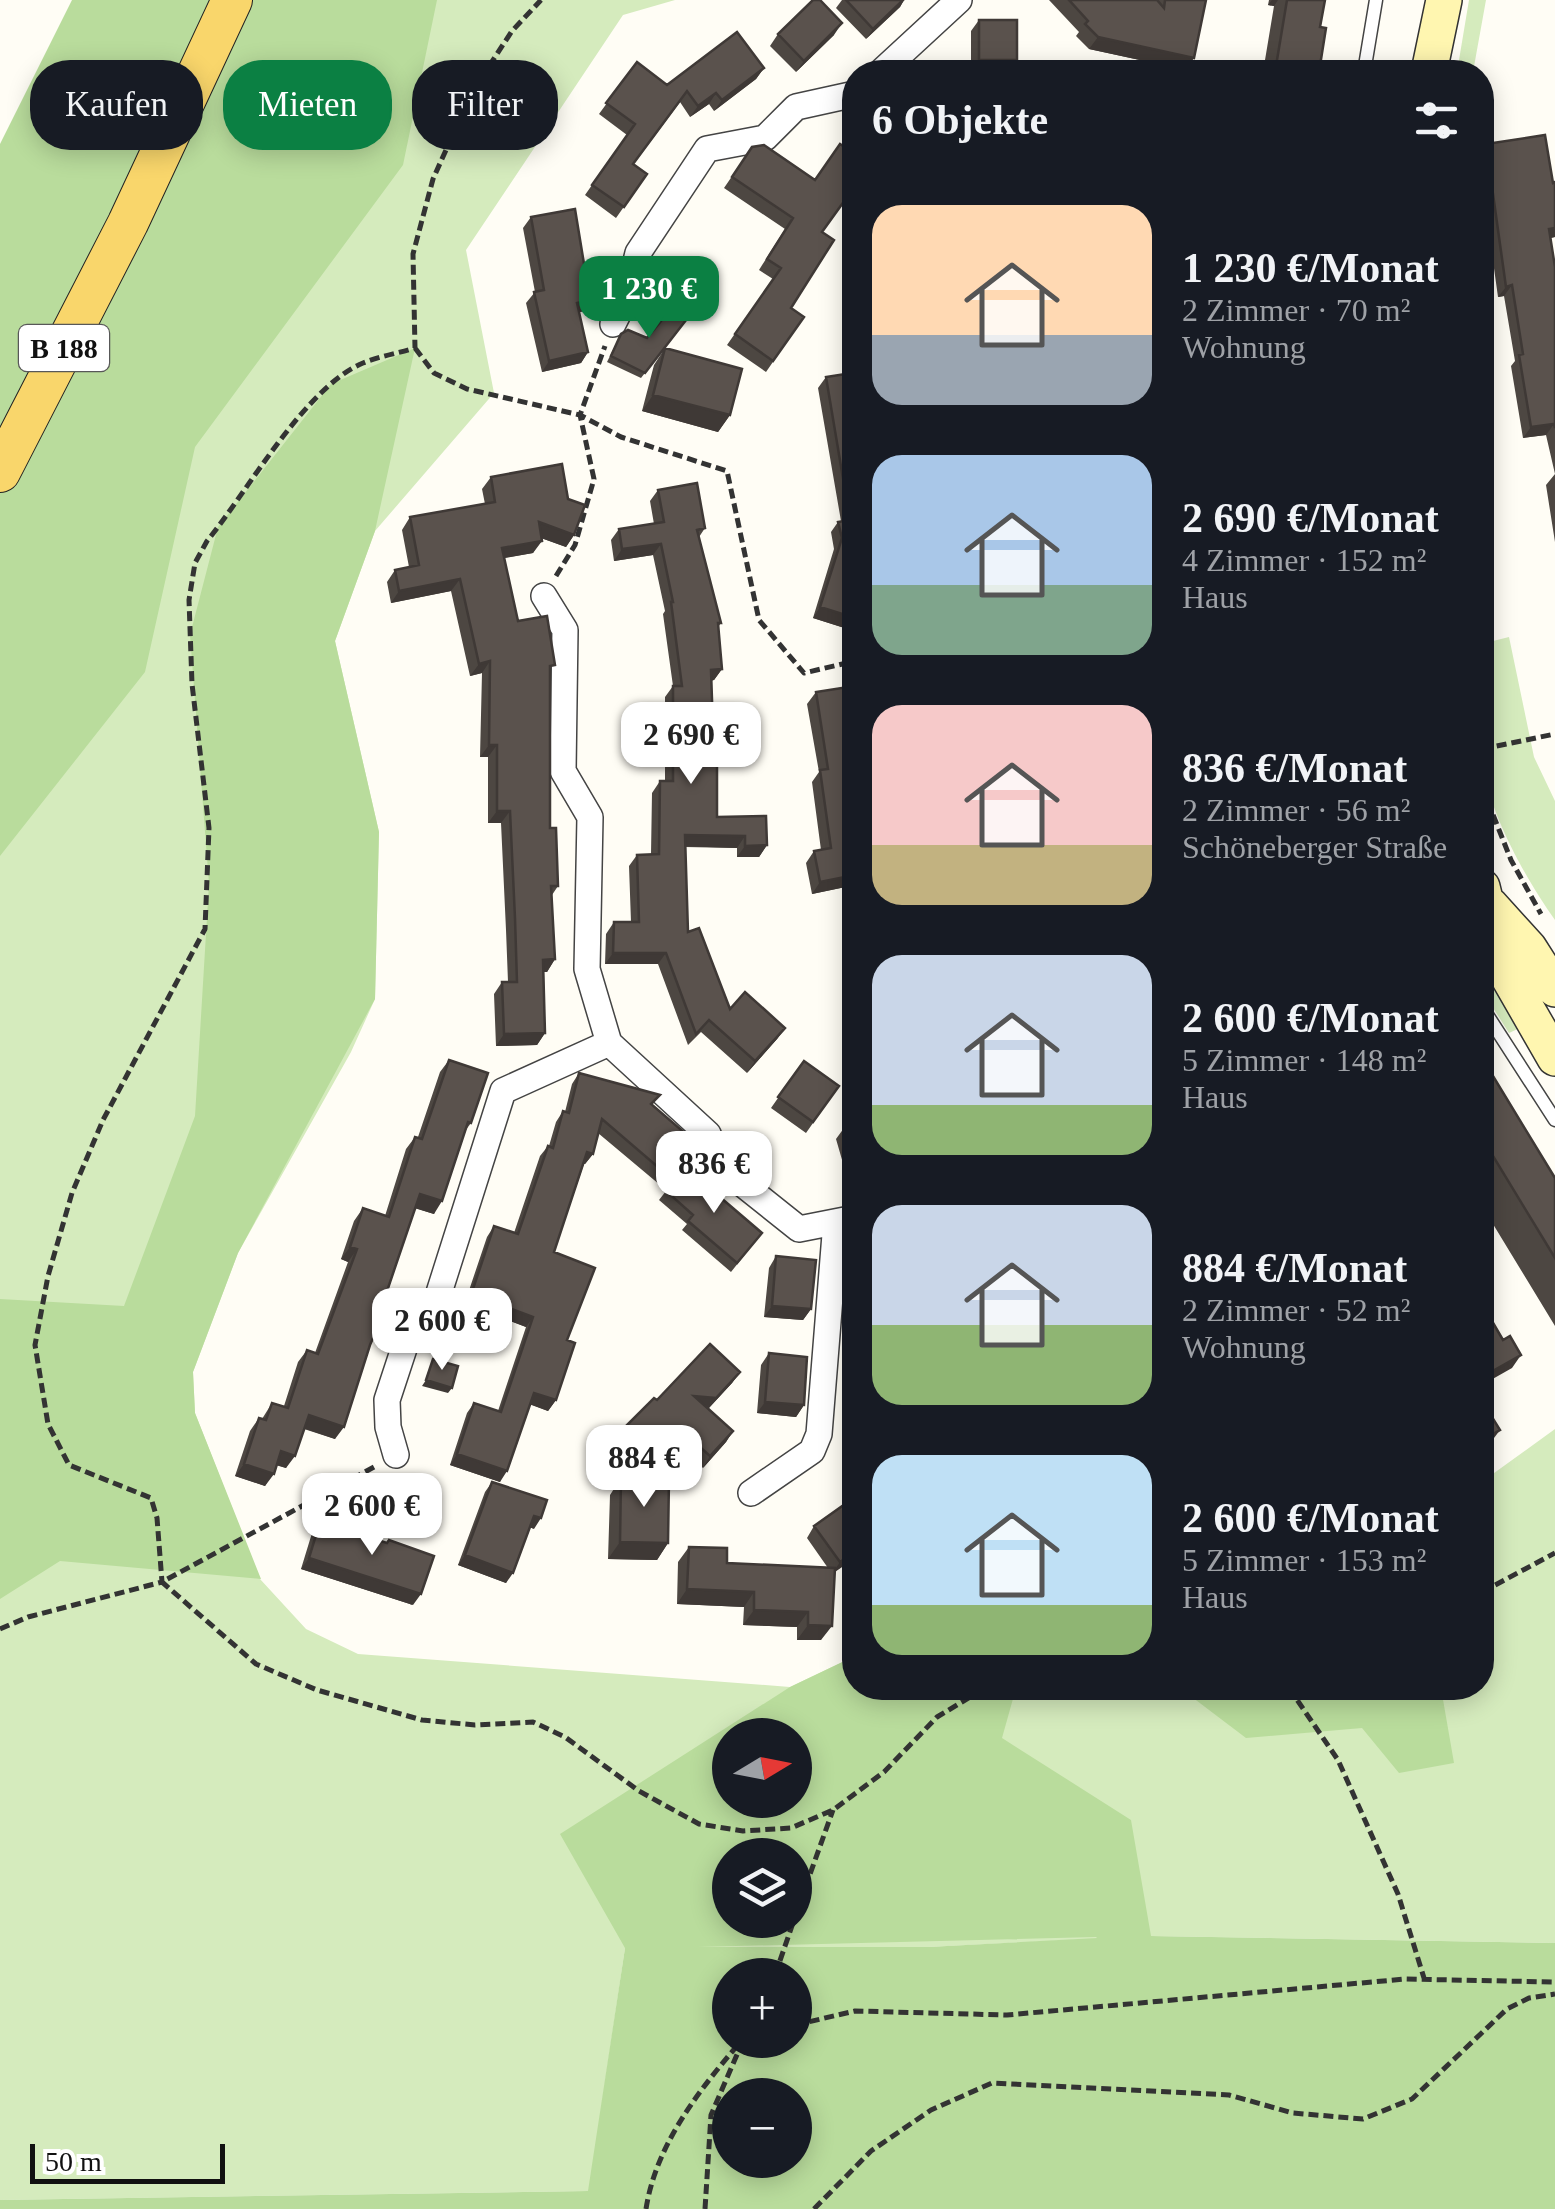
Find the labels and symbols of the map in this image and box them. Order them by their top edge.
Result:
pin: 1 230 € [557,256,741,341]
road number: B 188 [19,325,109,371]
pin: 2 690 € [599,702,783,787]
pin: 836 € [644,1131,784,1216]
pin: 2 600 € [350,1288,534,1373]
pin: 884 € [574,1425,714,1510]
pin: 2 600 € [280,1473,464,1558]
north arrow [712,1718,812,1818]
scale bar [30,2139,225,2184]

